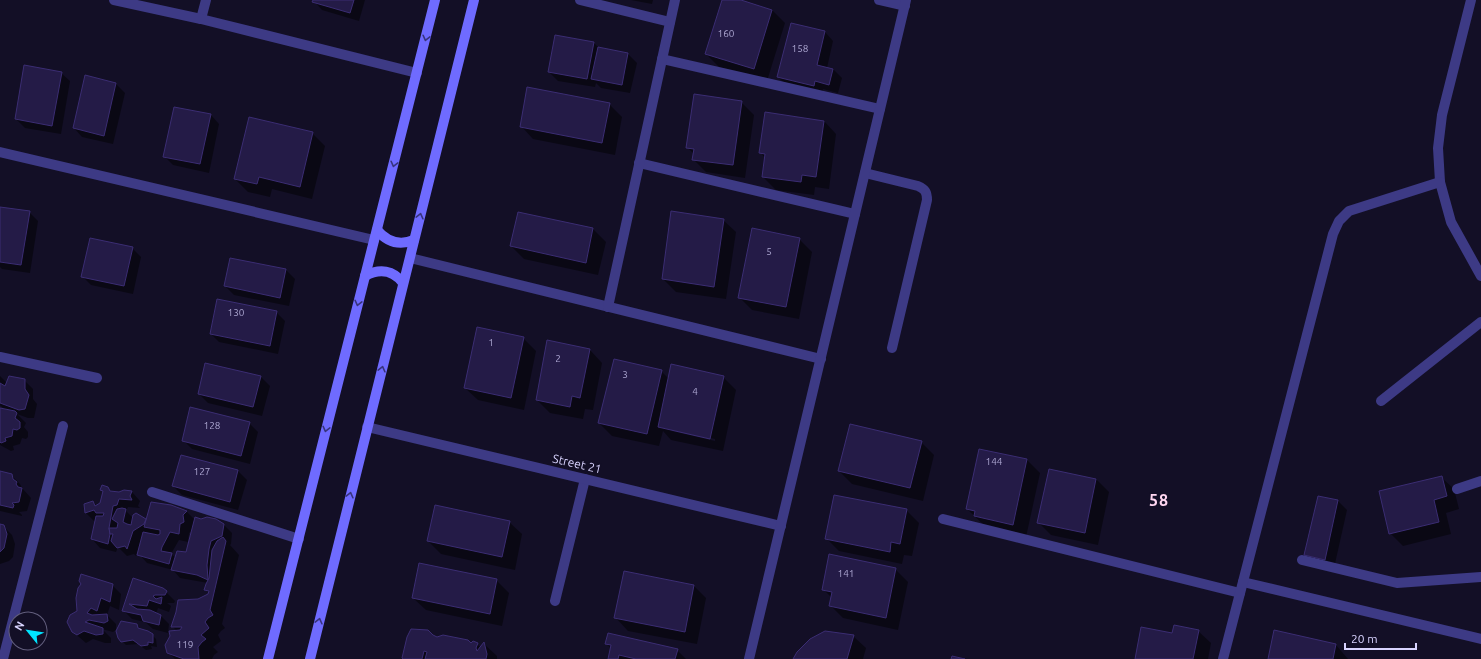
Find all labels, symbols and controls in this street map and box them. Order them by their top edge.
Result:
house number: 160 [718,28,735,39]
one-way arrow [422,35,430,41]
house number: 158 [792,43,809,54]
one-way arrow [390,161,398,167]
one-way arrow [416,212,424,219]
house number: 5 [766,246,772,257]
one-way arrow [354,300,363,307]
house number: 130 [228,307,245,318]
house number: 1 [488,337,494,348]
house number: 2 [555,353,561,364]
one-way arrow [377,366,386,373]
house number: 3 [622,369,628,380]
house number: 4 [692,386,698,397]
house number: 128 [204,420,221,431]
one-way arrow [323,426,331,433]
street label: Street 21 [551,452,603,475]
house number: 144 [986,456,1003,467]
house number: 127 [194,466,210,477]
district label: 58 [1149,491,1169,509]
one-way arrow [346,492,354,498]
house number: 141 [838,568,854,579]
north arrow [8,611,48,651]
one-way arrow [314,618,323,625]
text: N [12,619,27,633]
scale bar [1345,625,1416,651]
text: 20 m [1351,632,1378,645]
house number: 119 [177,639,193,650]

